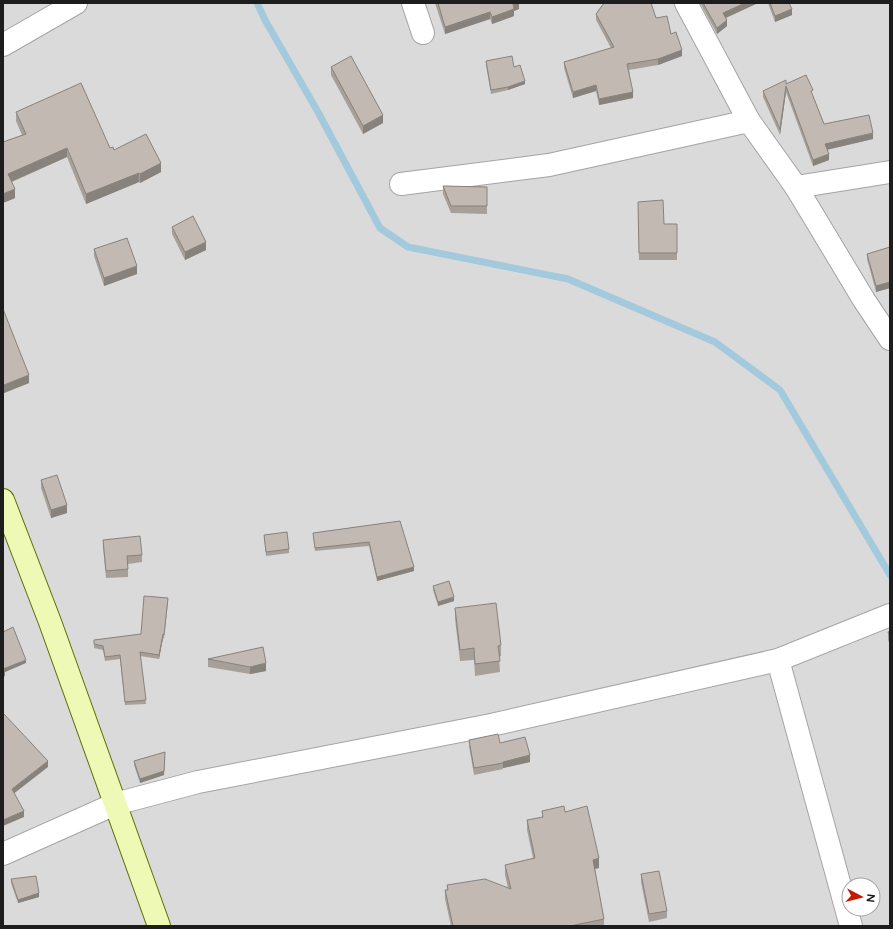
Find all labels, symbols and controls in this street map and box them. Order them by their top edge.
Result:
north arrow [841,877,881,917]
text: N [863,893,877,903]

